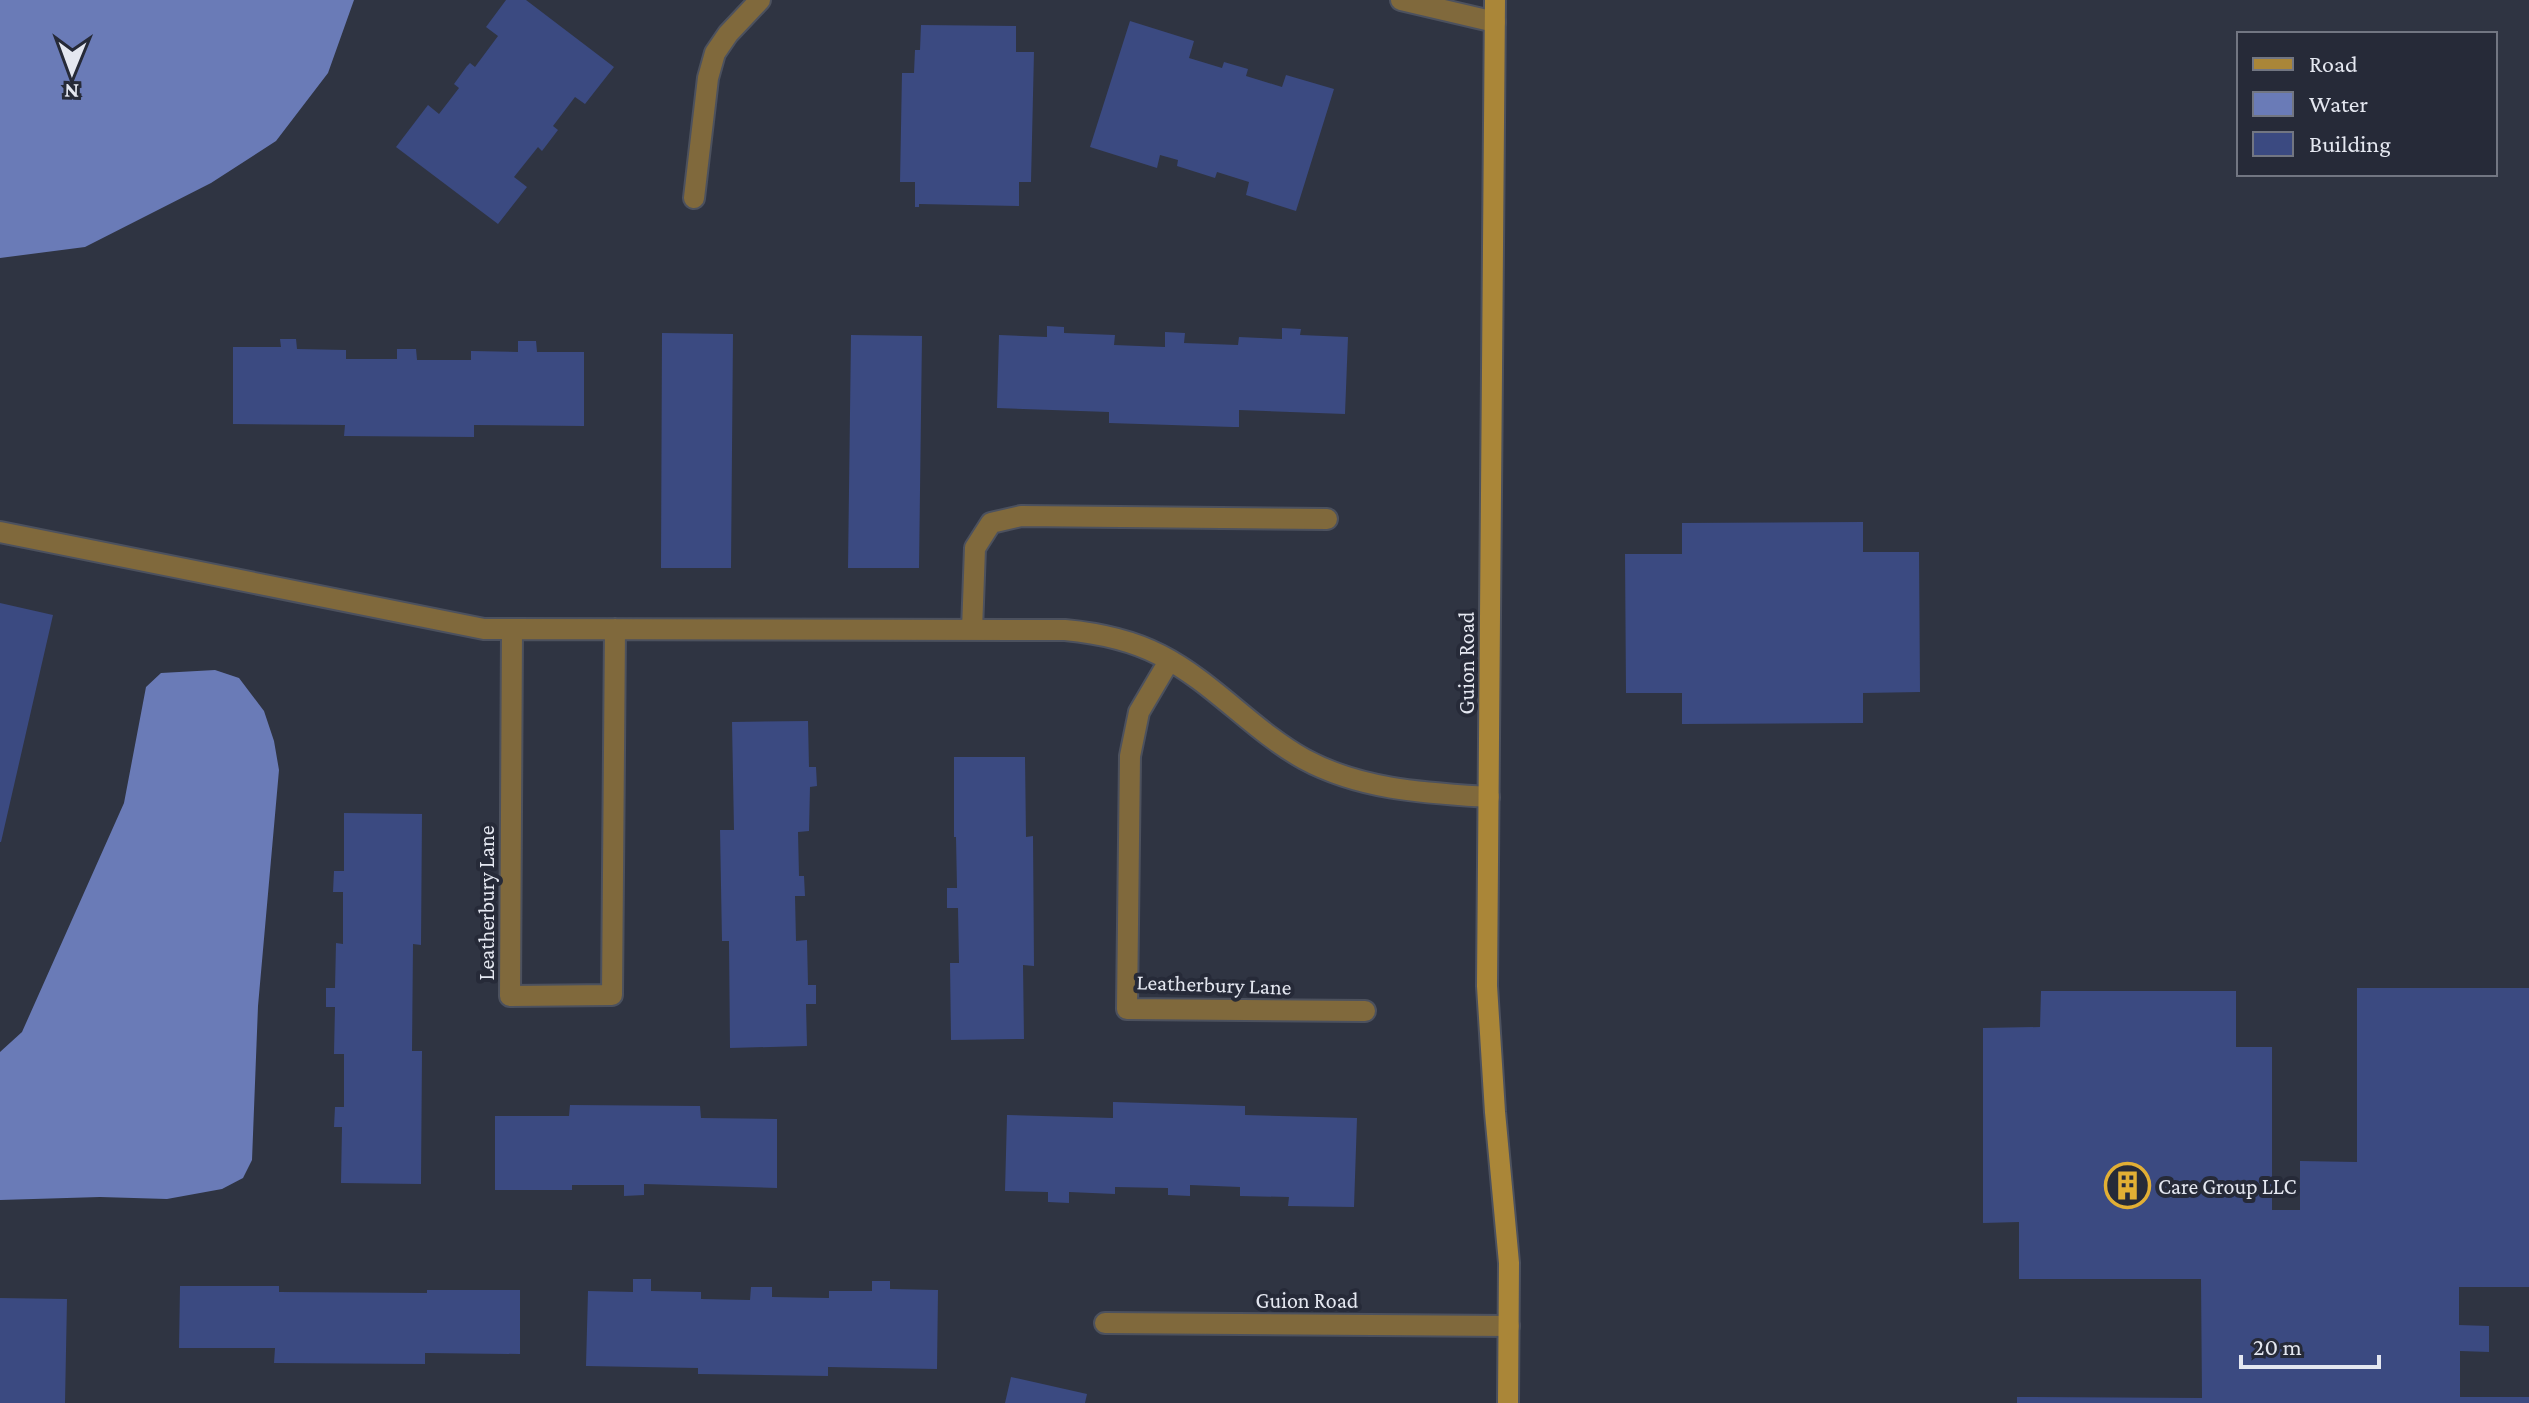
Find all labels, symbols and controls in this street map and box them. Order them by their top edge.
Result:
north arrow [32,32,112,112]
legend [2237,32,2497,176]
text: Road [2309,50,2358,77]
text: N [64,79,79,104]
text: Water [2309,90,2368,117]
text: Building [2309,130,2391,157]
street label: Guion Road [1454,611,1479,714]
street label: Leatherbury Lane [474,825,499,981]
street label: Leatherbury Lane [1136,969,1292,1000]
building icon: Care Group LLC [2103,1162,2151,1210]
place label: Care Group LLC [2158,1174,2297,1199]
street label: Guion Road [1256,1288,1359,1313]
scale bar [2241,1319,2379,1369]
text: 20 m [2253,1333,2302,1360]

